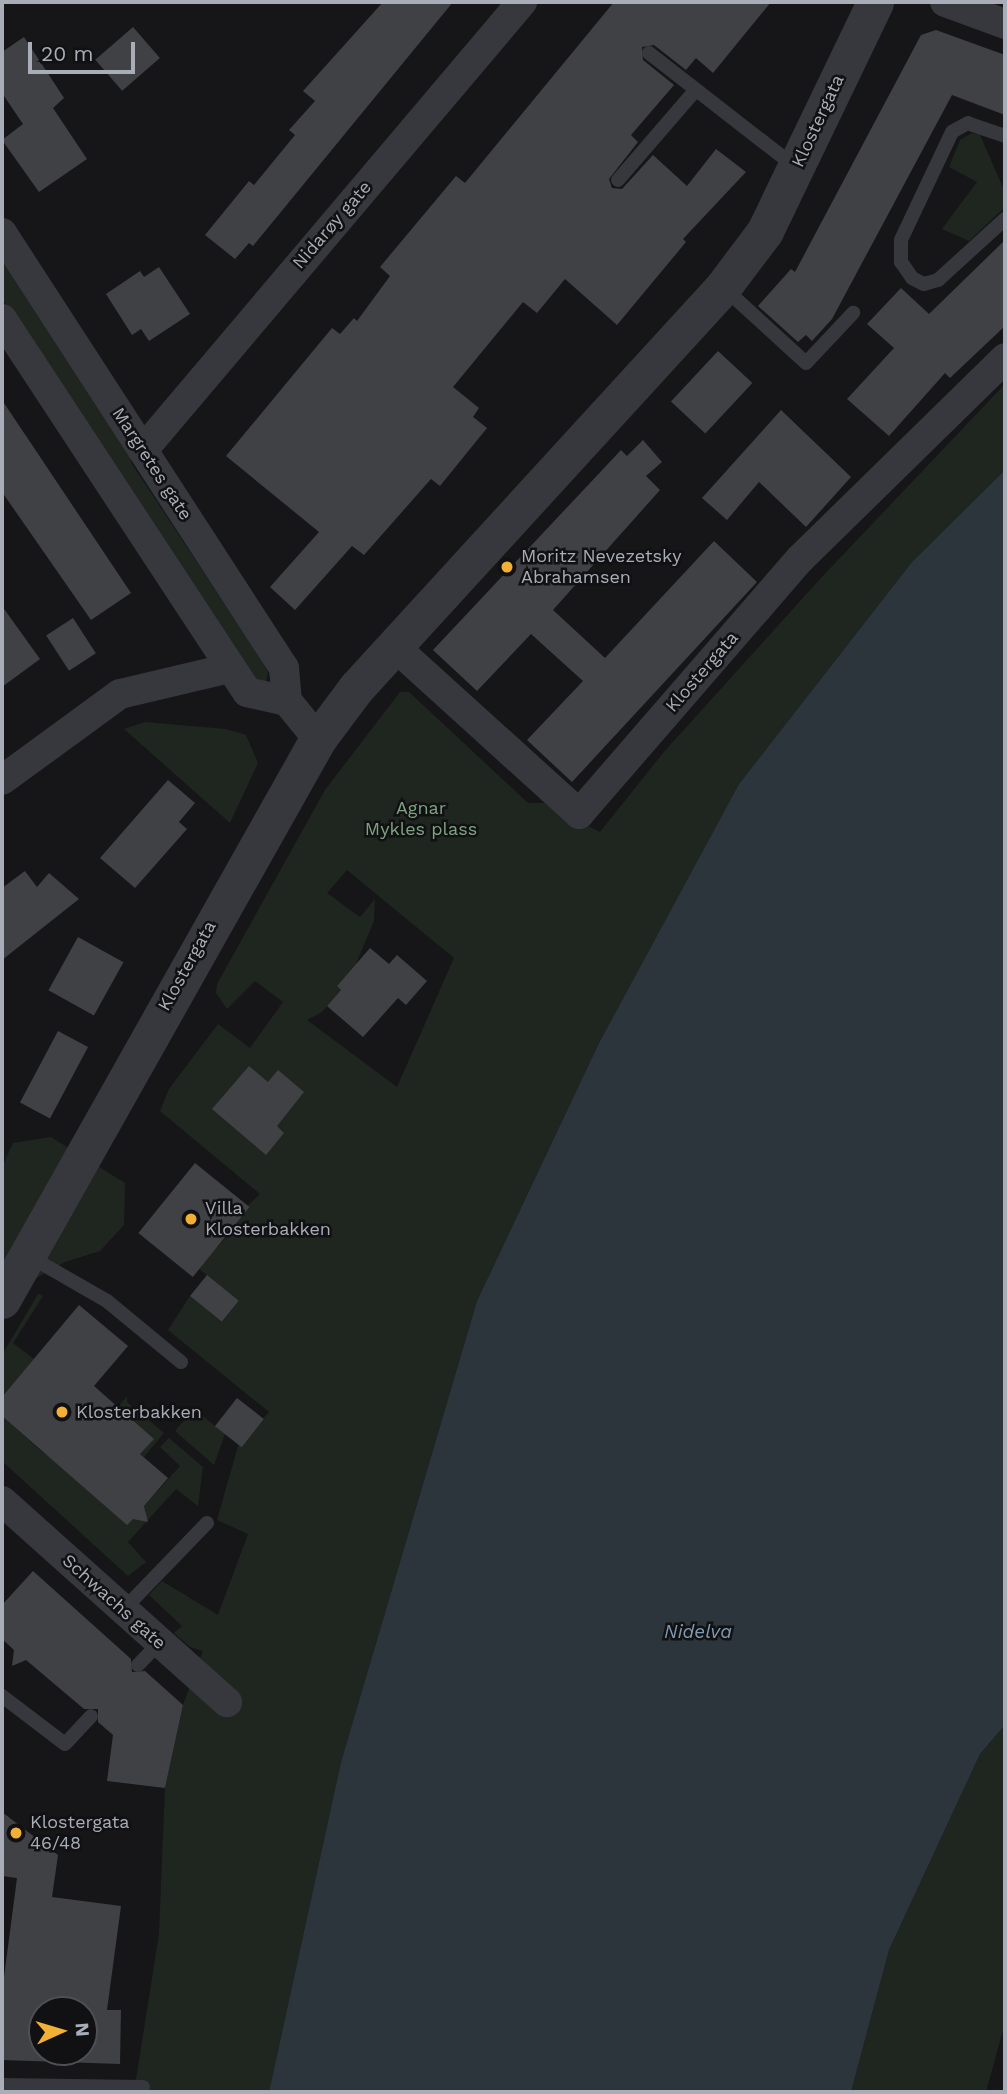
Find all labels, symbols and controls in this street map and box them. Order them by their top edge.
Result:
scale bar [32,28,138,72]
text: 20 m [41,41,93,66]
street label: Klostergata [787,71,849,171]
street label: Nidarøy gate [288,176,376,274]
street label: Margretes gate [108,404,196,524]
place label: Moritz Nevezetsky Abrahamsen [521,546,682,588]
marker: Moritz Nevezetsky Abrahamsen [499,559,515,575]
street label: Klostergata [661,627,743,717]
park label: Agnar Mykles plass [365,798,477,840]
street label: Klostergata [153,917,221,1015]
place label: Villa Klosterbakken [205,1198,331,1240]
marker: Villa Klosterbakken [183,1211,199,1227]
place label: Klosterbakken [76,1401,202,1423]
marker: Klosterbakken [54,1404,70,1420]
street label: Schwachs gate [58,1550,170,1654]
water label: Nidelva [664,1621,732,1643]
place label: Klostergata 46/48 [30,1812,130,1854]
marker: Klostergata 46/48 [8,1825,24,1841]
north arrow [28,1996,98,2066]
text: N [70,2022,94,2037]

